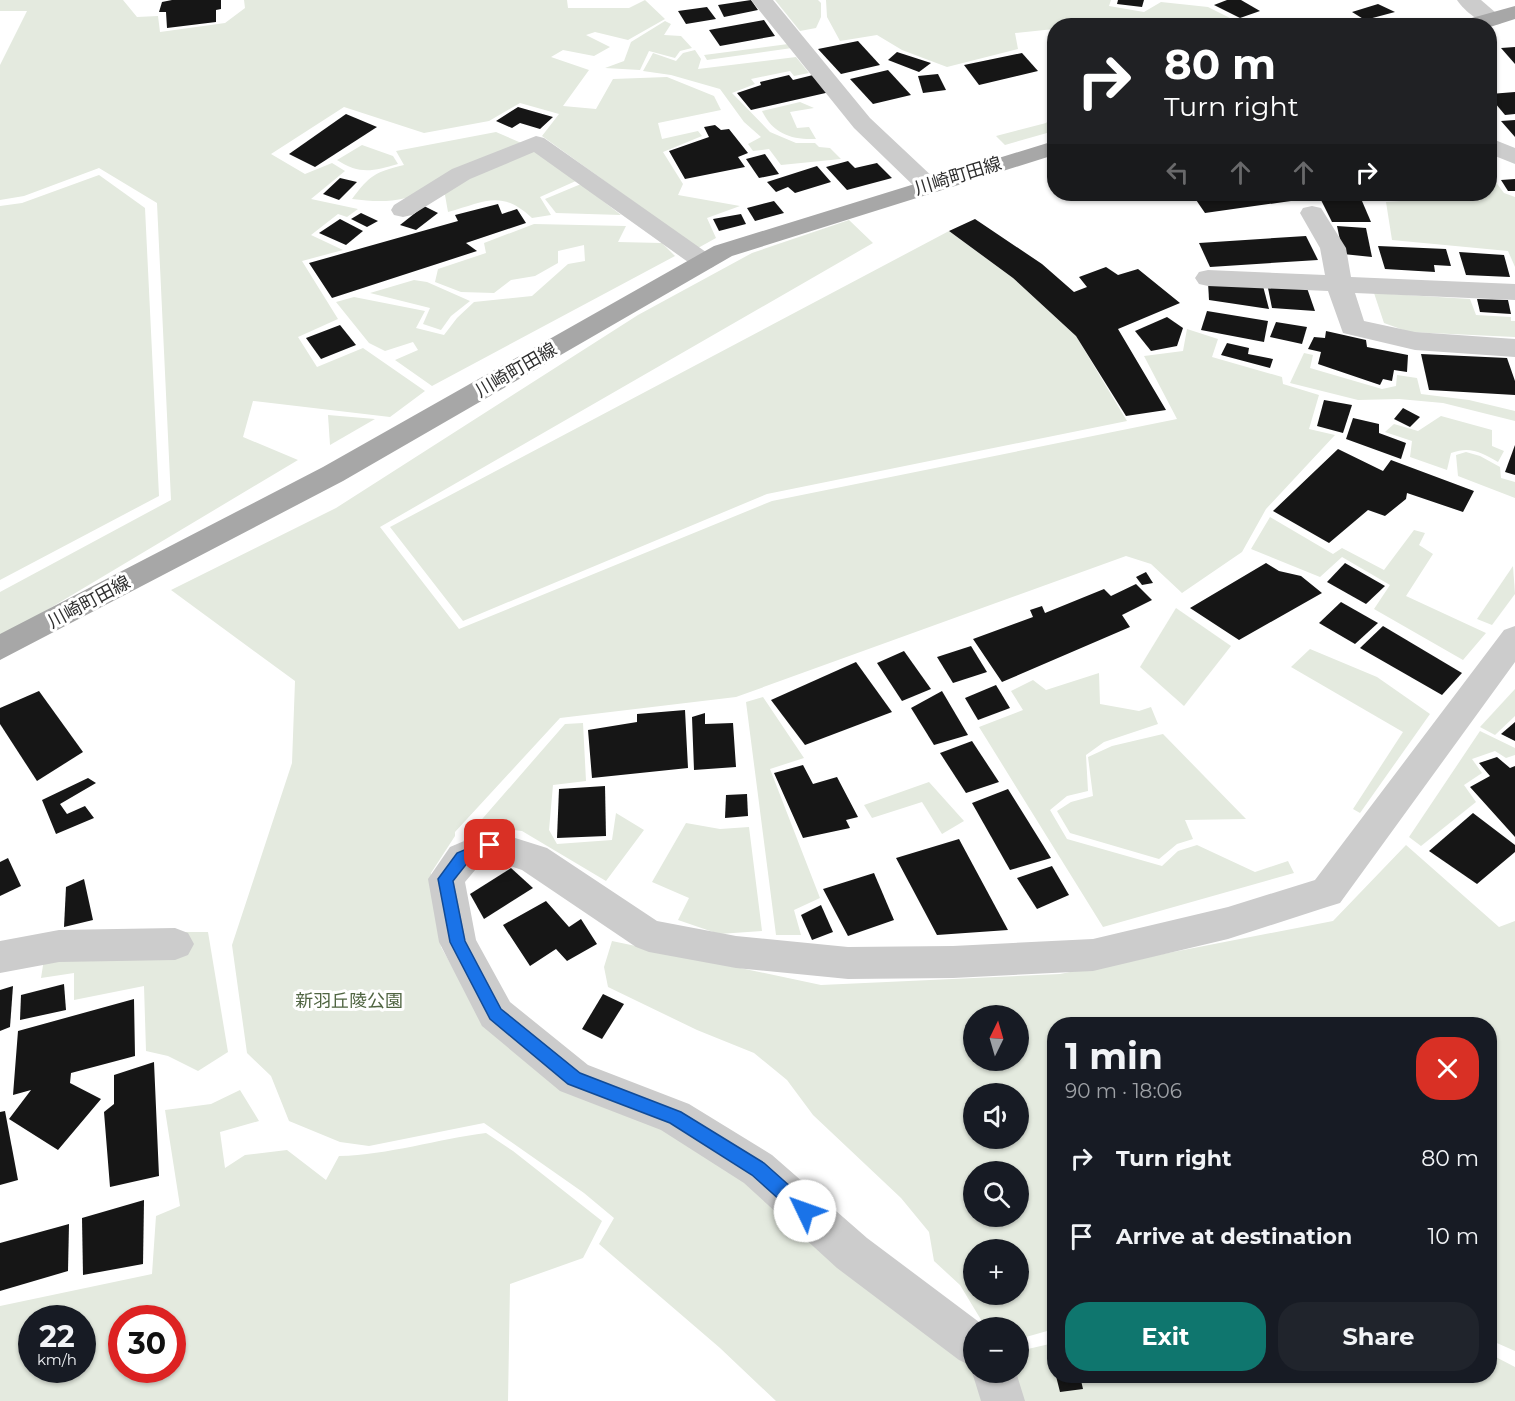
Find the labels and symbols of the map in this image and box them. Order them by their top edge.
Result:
street label: 川崎町田線 [912,152,1004,200]
street label: 川崎町田線 [472,338,560,402]
street label: 川崎町田線 [44,571,134,633]
pin [464,819,515,870]
park label: 新羽丘陵公園 [295,990,403,1012]
north arrow [963,1005,1029,1071]
position arrow [773,1179,837,1243]
speed limit sign: 30 [108,1305,186,1383]

